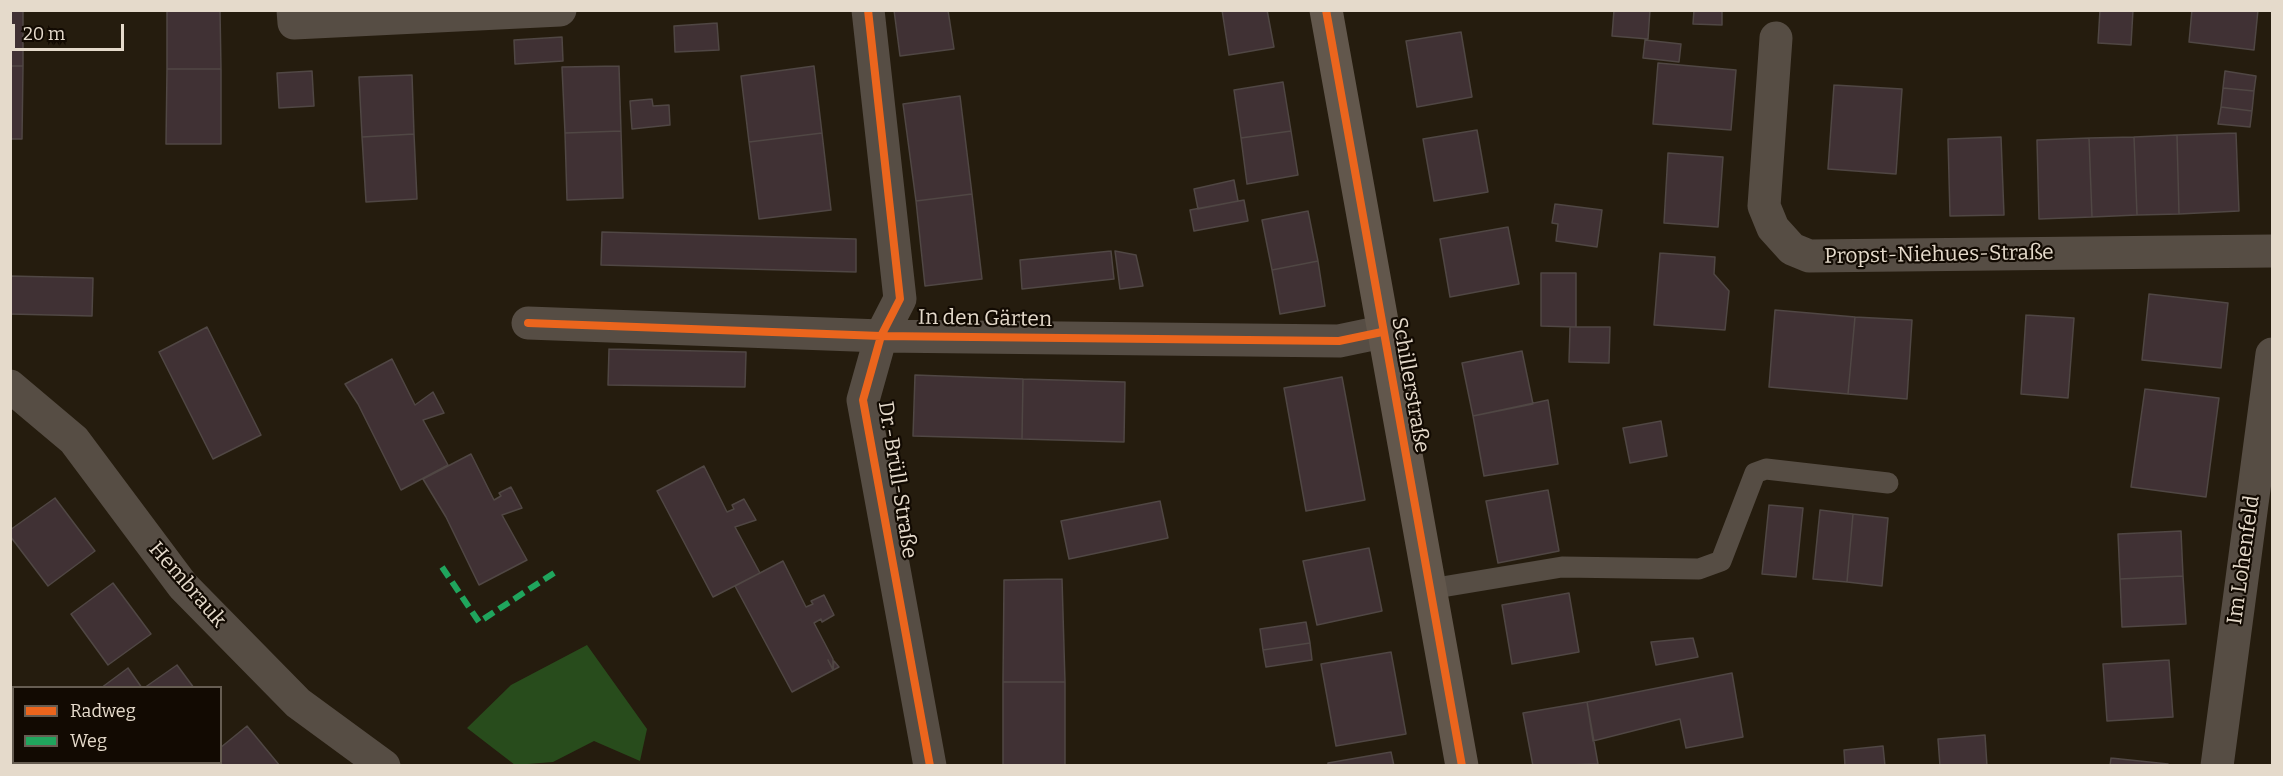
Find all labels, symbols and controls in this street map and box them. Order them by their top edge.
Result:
scale bar [15,12,128,50]
text: 20 m [23,23,65,45]
street label: Propst-Niehues-Straße [1824,240,2054,270]
street label: In den Gärten [918,305,1052,333]
street label: Schillerstraße [1386,315,1434,455]
street label: Dr.-Brüll-Straße [872,400,922,560]
street label: Im Lohenfeld [2222,494,2266,626]
street label: Hembrauk [143,537,231,633]
legend [12,686,222,764]
text: Radweg [70,700,136,722]
text: Weg [70,730,107,752]

